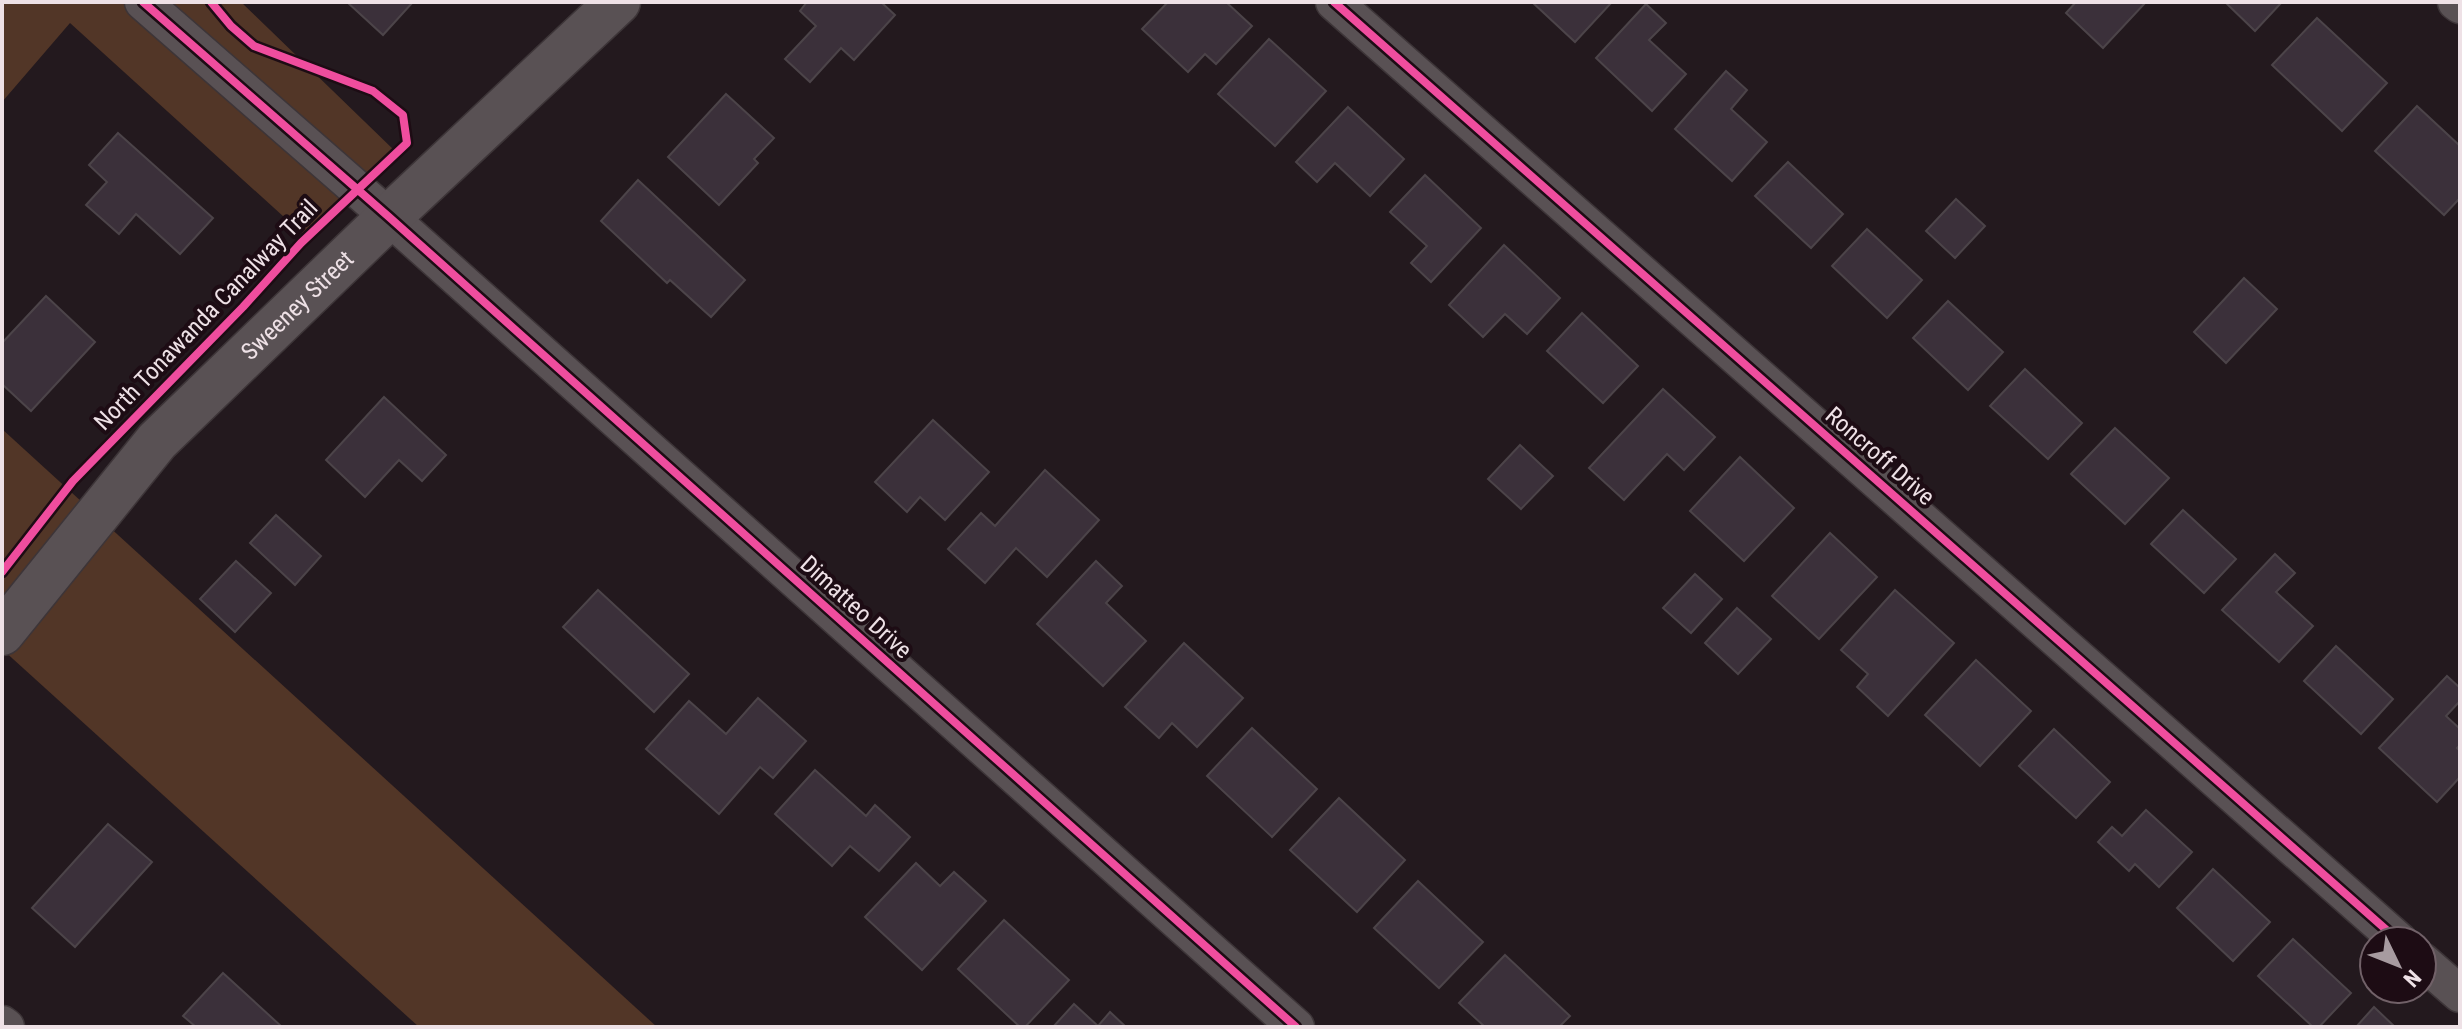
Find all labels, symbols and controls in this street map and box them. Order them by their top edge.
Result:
street label: North Tonawanda Canalway Trail [88,194,324,436]
street label: Sweeney Street [236,245,359,366]
street label: Roncroff Drive [1820,401,1940,511]
street label: Dimatteo Drive [795,550,917,664]
north arrow [2358,925,2438,1005]
text: N [2399,965,2426,992]

